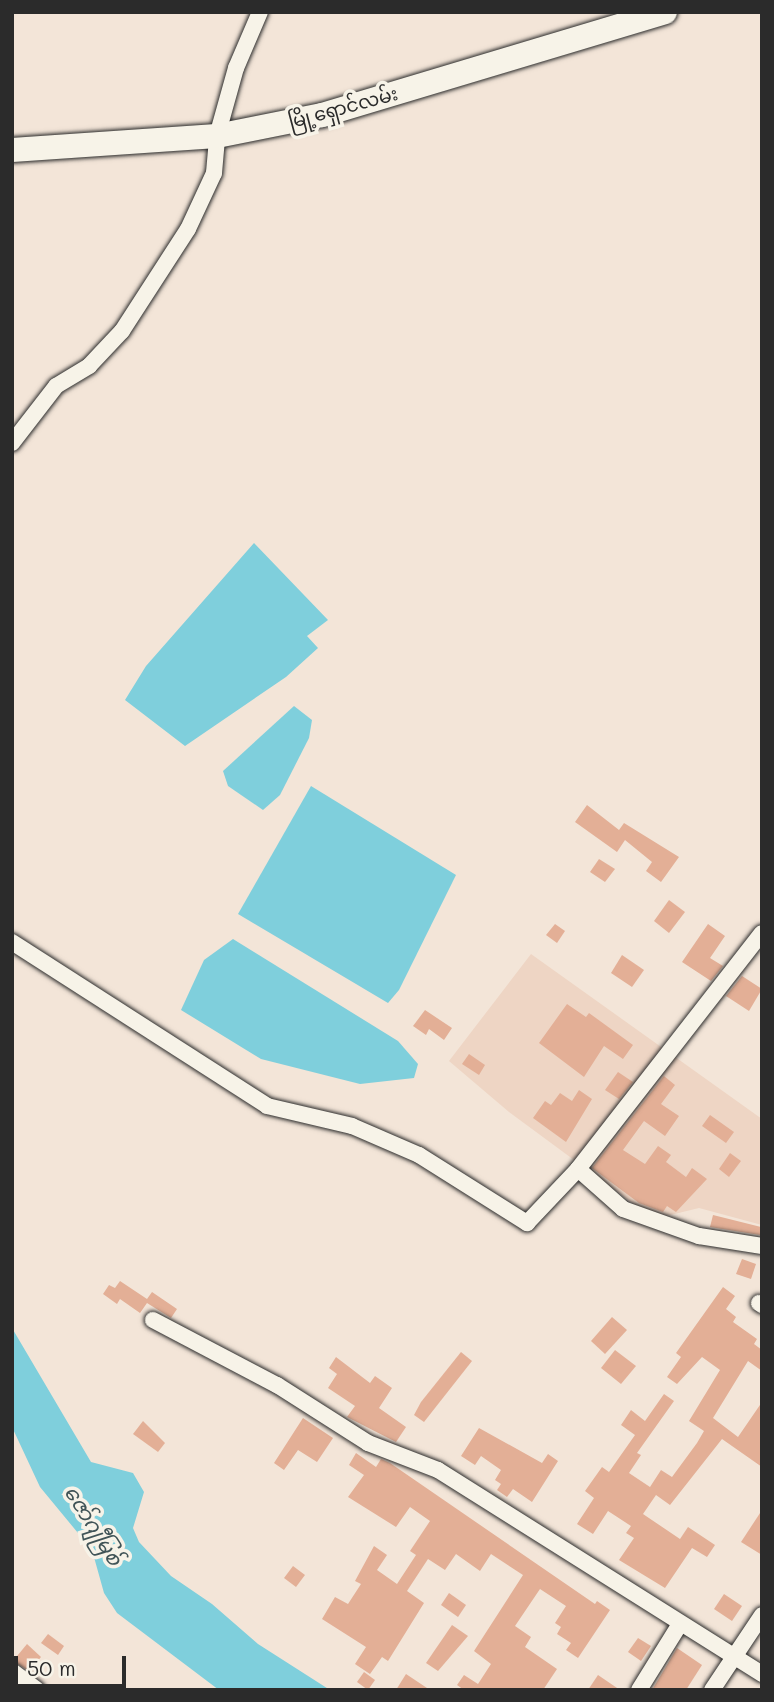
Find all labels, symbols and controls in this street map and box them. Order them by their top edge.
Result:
street label: မြို့ရှောင်လမ်း [286,81,400,133]
water label: ဇော်ဂျီမြစ် [60,1480,128,1570]
scale bar [18,1642,130,1686]
text: 50 m [27,1654,76,1681]

